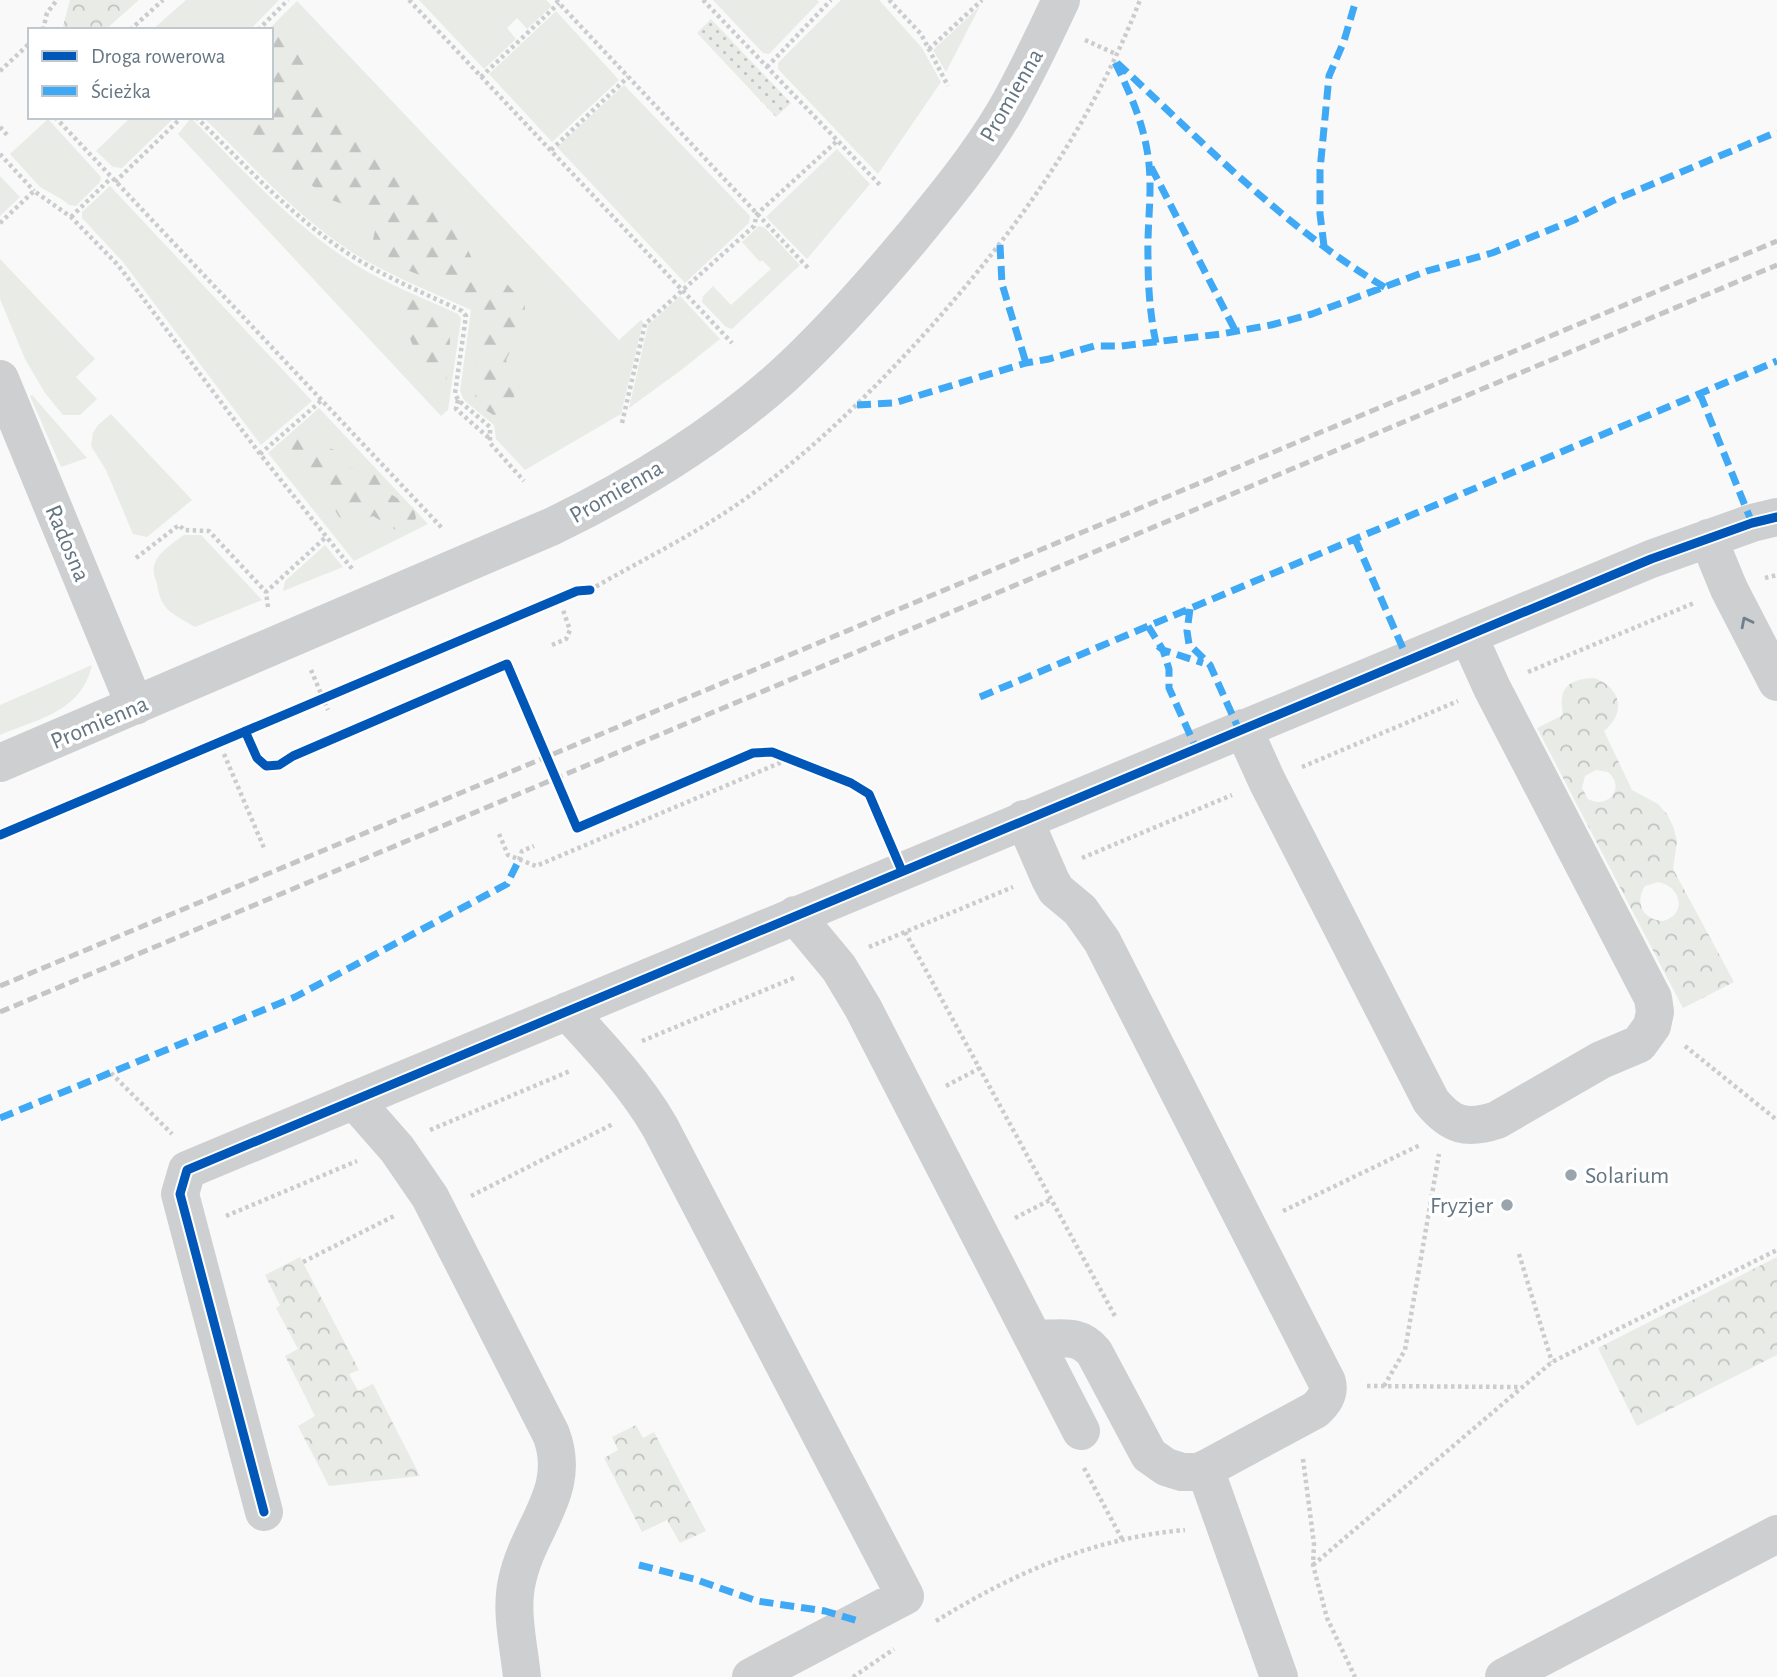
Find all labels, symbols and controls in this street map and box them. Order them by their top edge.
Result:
legend [28,28,273,119]
street label: Promienna [976,45,1048,146]
text: Droga rowerowa [91,46,226,67]
text: Ścieżka [91,78,151,102]
street label: Promienna [566,456,667,528]
street label: Radosna [40,502,94,585]
one-way arrow [1740,617,1754,629]
street label: Promienna [47,692,152,754]
place label: Solarium [1585,1164,1669,1188]
marker: Solarium [1563,1167,1579,1183]
place label: Fryzjer [1430,1194,1493,1218]
marker: Fryzjer [1499,1197,1515,1213]

